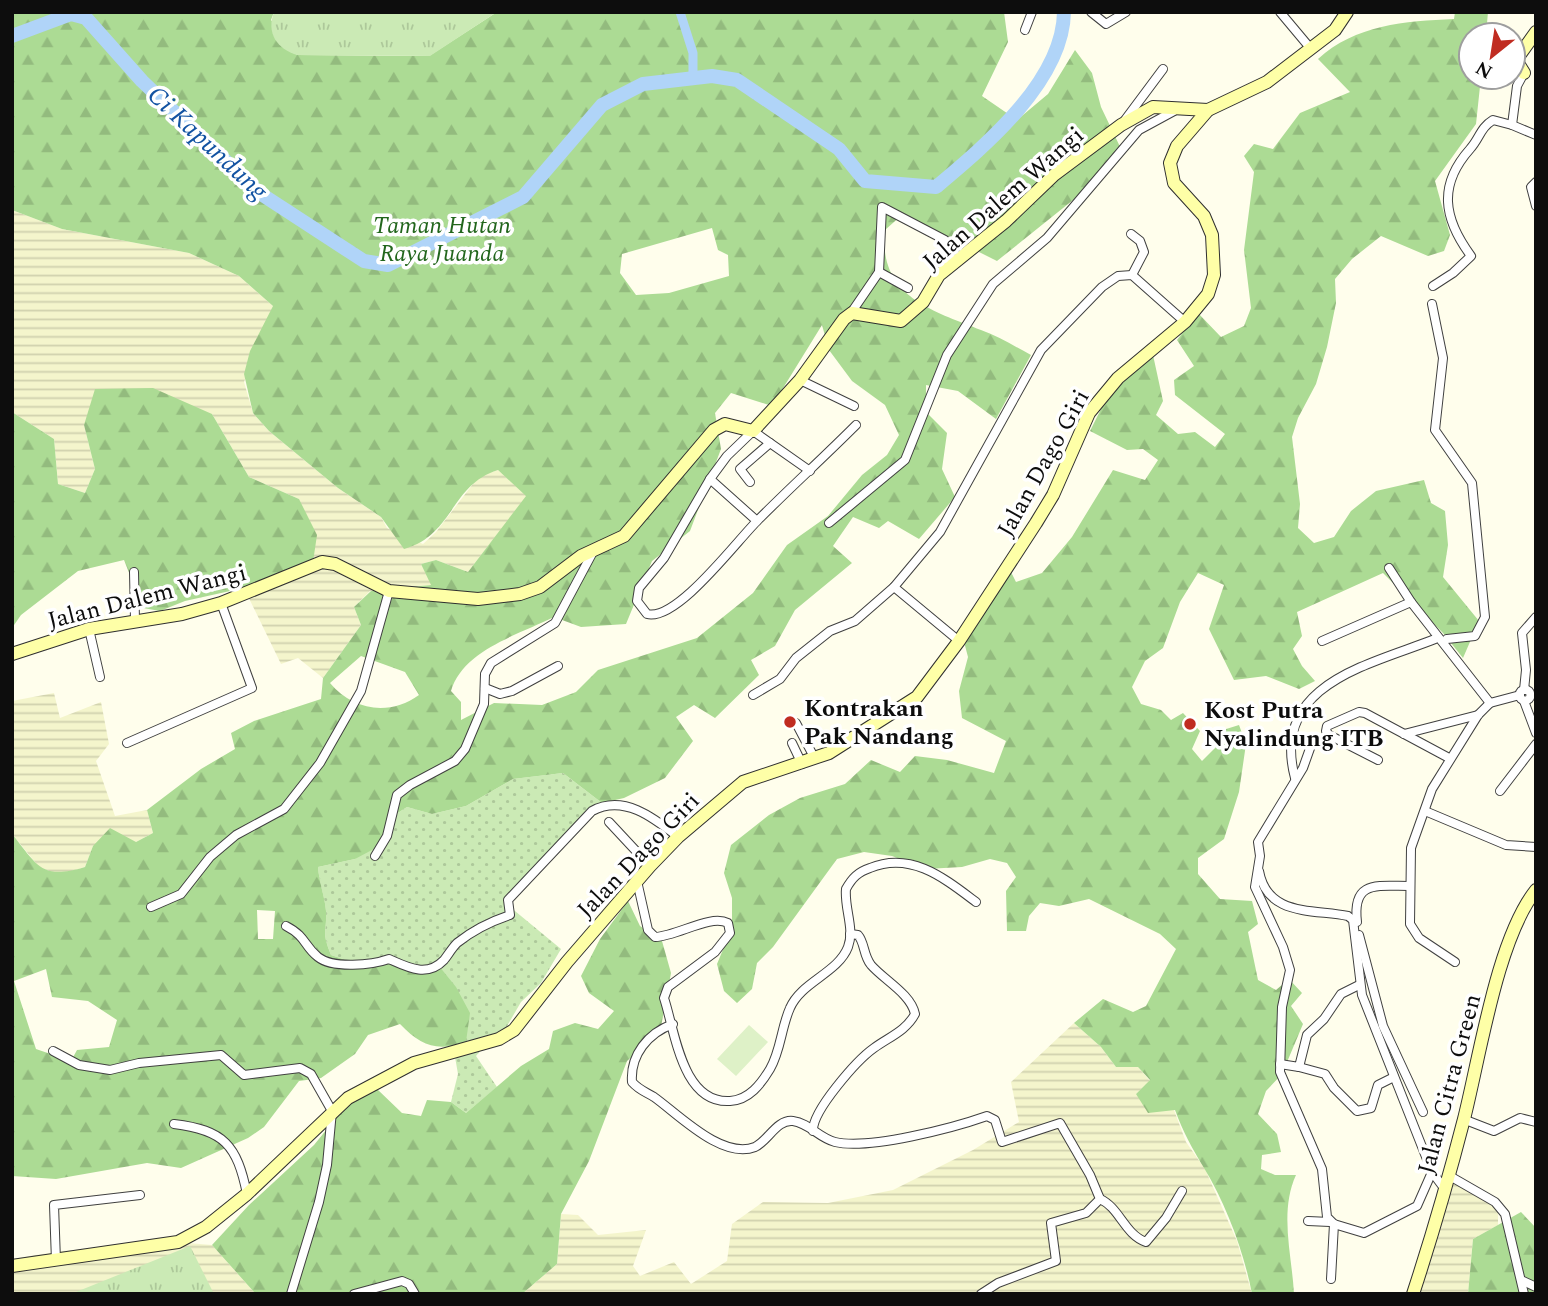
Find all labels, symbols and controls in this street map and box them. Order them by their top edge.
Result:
north arrow [1457,21,1527,91]
text: N [1470,53,1498,86]
water label: Ci Kapundung [138,76,278,210]
street label: Jalan Dalem Wangi [915,118,1092,279]
park label: Taman Hutan Raya Juanda [373,208,511,272]
street label: Jalan Dago Giri [988,383,1099,544]
street label: Jalan Dalem Wangi [44,555,250,639]
place label: Kontrakan Pak Nandang [804,691,954,755]
place label: Kost Putra Nyalindung ITB [1204,693,1384,757]
marker: Kontrakan Pak Nandang [782,714,798,730]
marker: Kost Putra Nyalindung ITB [1182,716,1198,732]
street label: Jalan Dago Giri [569,784,709,927]
street label: Jalan Citra Green [1409,990,1491,1178]

